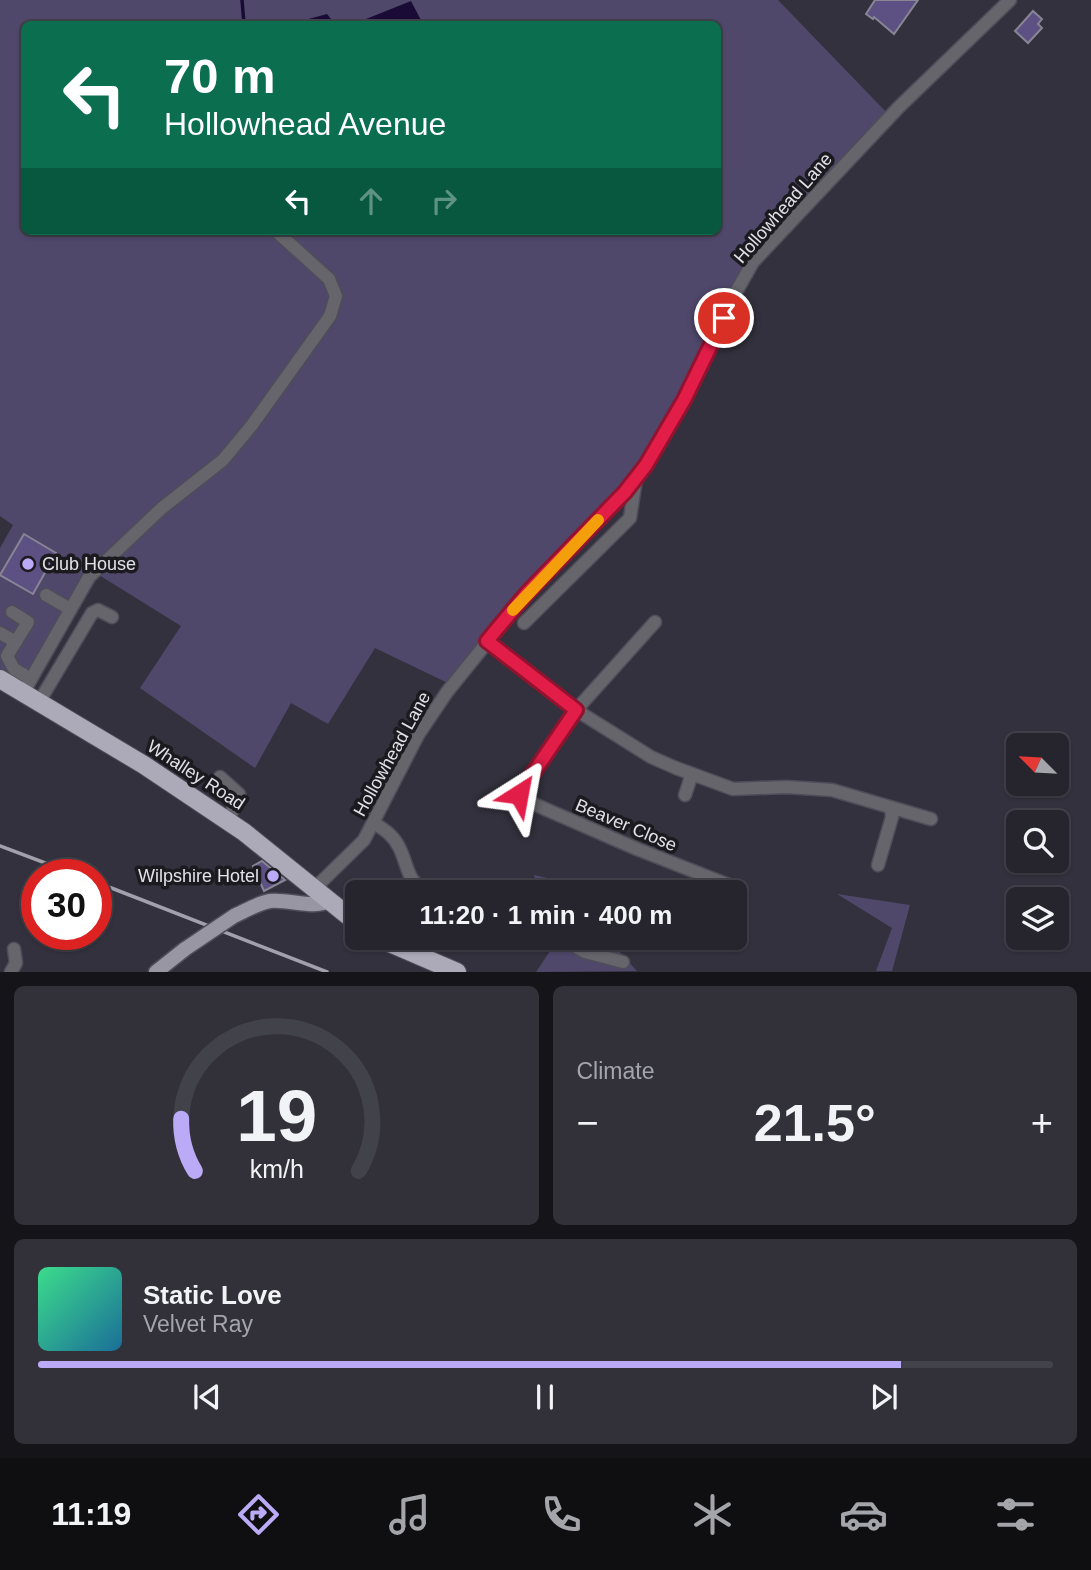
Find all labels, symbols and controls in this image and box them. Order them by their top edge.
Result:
icon: left [49,49,140,140]
text: 70 m [164,49,276,103]
text: Hollowhead Avenue [164,106,446,142]
street label: Hollowhead Lane [730,149,836,267]
icon: left [279,182,317,220]
icon: ahead [352,182,390,220]
icon: right [425,182,463,220]
pin [694,288,754,348]
icon: arrive [705,299,743,337]
place label: Club House [42,554,136,574]
marker: Club House [20,556,36,572]
street label: Hollowhead Lane [350,688,434,820]
north arrow [1006,733,1069,796]
map controls [1006,733,1069,950]
street label: Whalley Road [144,736,248,814]
position arrow [482,757,556,831]
street label: Beaver Close [572,795,680,855]
button: search [1006,810,1069,873]
speed limit sign: 30 [21,859,112,950]
place label: Wilpshire Hotel [138,866,259,886]
marker: Wilpshire Hotel [265,868,281,884]
button: layers [1006,887,1069,950]
text: 11:20 · 1 min · 400 m [420,900,672,930]
text: Climate [577,1058,654,1084]
text: 19 [236,1076,317,1157]
text: 21.5° [754,1094,876,1152]
text: − [577,1102,599,1144]
text: + [1031,1102,1053,1144]
text: km/h [249,1155,303,1183]
text: Static Love [143,1280,282,1310]
text: Velvet Ray [143,1311,253,1337]
icon: previous [188,1378,226,1416]
icon: pause [526,1378,564,1416]
icon: next [865,1378,903,1416]
icon: directions [234,1490,283,1539]
icon: music [385,1490,434,1539]
icon: phone [537,1490,586,1539]
icon: climate [688,1490,737,1539]
icon: car [839,1490,888,1539]
icon: filters [991,1490,1040,1539]
text: 11:19 [51,1496,131,1532]

